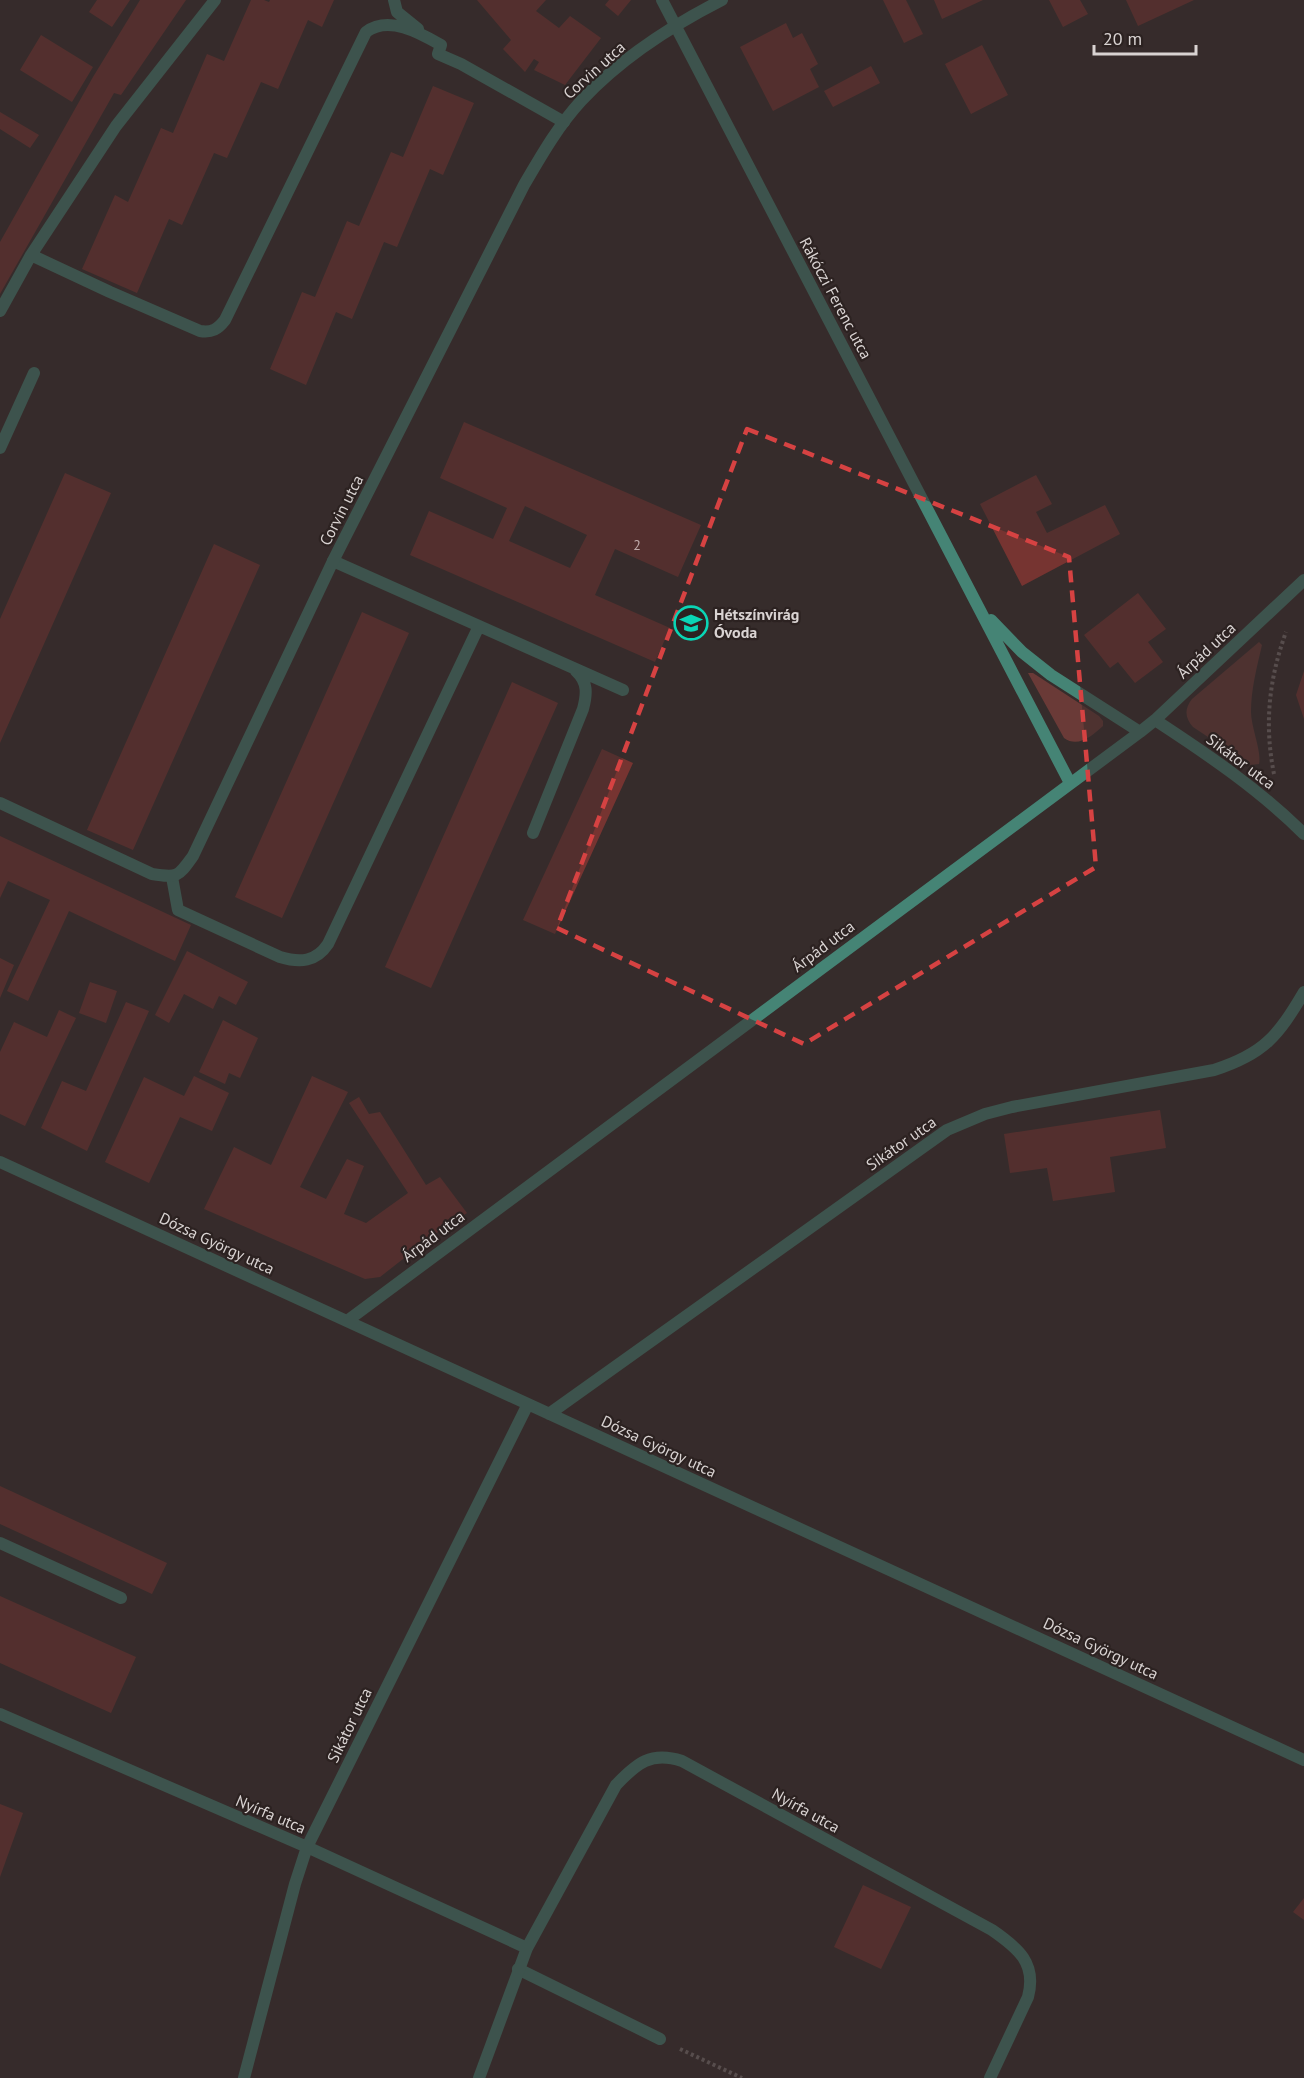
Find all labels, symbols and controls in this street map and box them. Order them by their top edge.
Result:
scale bar [1094,18,1196,56]
text: 20 m [1103,27,1142,50]
street label: Corvin utca [559,37,629,103]
street label: Rákóczi Ferenc utca [796,234,876,362]
street label: Corvin utca [315,471,367,549]
house number: 2 [633,536,641,554]
place label: Hétszínvirág Óvoda [714,604,799,642]
school or university icon: Hétszínvirág Óvoda [673,605,709,641]
street label: Árpád utca [1172,618,1240,682]
street label: Sikátor utca [1203,729,1279,793]
street label: Árpád utca [788,916,858,976]
street label: Sikátor utca [862,1112,940,1174]
street label: Árpád utca [398,1206,468,1266]
street label: Dózsa György utca [156,1208,278,1278]
street label: Dózsa György utca [598,1411,720,1481]
street label: Dózsa György utca [1040,1613,1162,1683]
street label: Sikátor utca [322,1684,376,1766]
street label: Nyírfa utca [769,1783,843,1837]
street label: Nyírfa utca [233,1790,309,1838]

